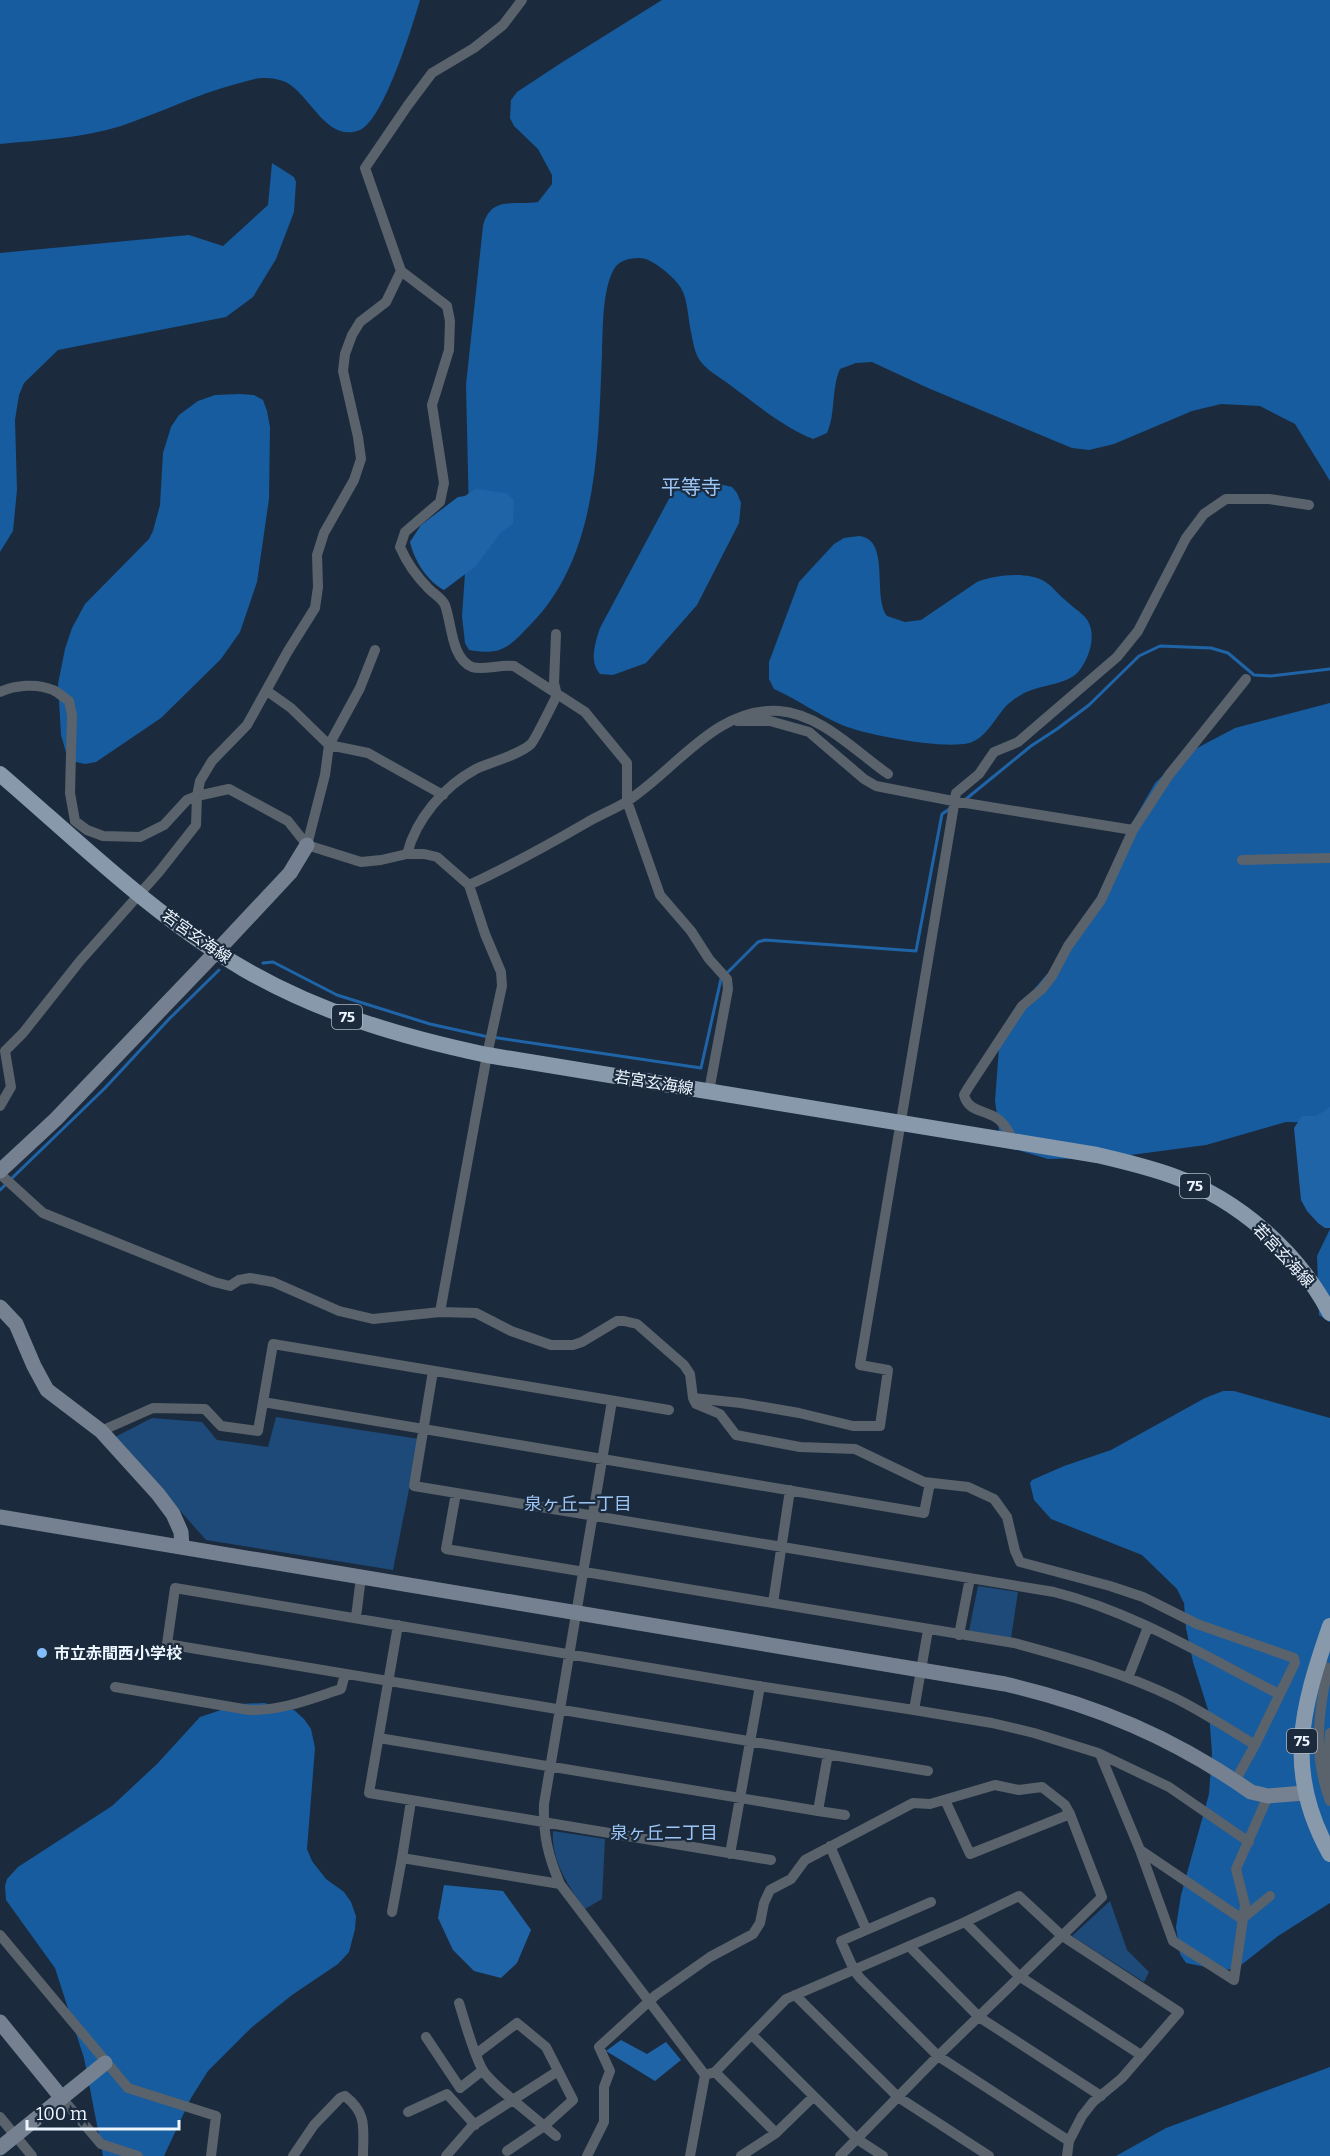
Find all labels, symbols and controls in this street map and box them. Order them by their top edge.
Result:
district label: 平等寺 [661,475,721,499]
street label: 若宮玄海線 [158,906,235,967]
road number: 75 [332,1005,362,1029]
street label: 若宮玄海線 [613,1067,695,1098]
road number: 75 [1180,1174,1210,1198]
street label: 若宮玄海線 [1249,1220,1318,1291]
district label: 泉ヶ丘一丁目 [524,1493,632,1515]
place label: 市立赤間西小学校 [54,1644,182,1663]
marker: 市立赤間西小学校 [35,1646,49,1660]
road number: 75 [1287,1729,1317,1753]
district label: 泉ヶ丘二丁目 [610,1822,718,1844]
scale bar [27,2093,178,2131]
text: 100 m [36,2103,87,2125]

